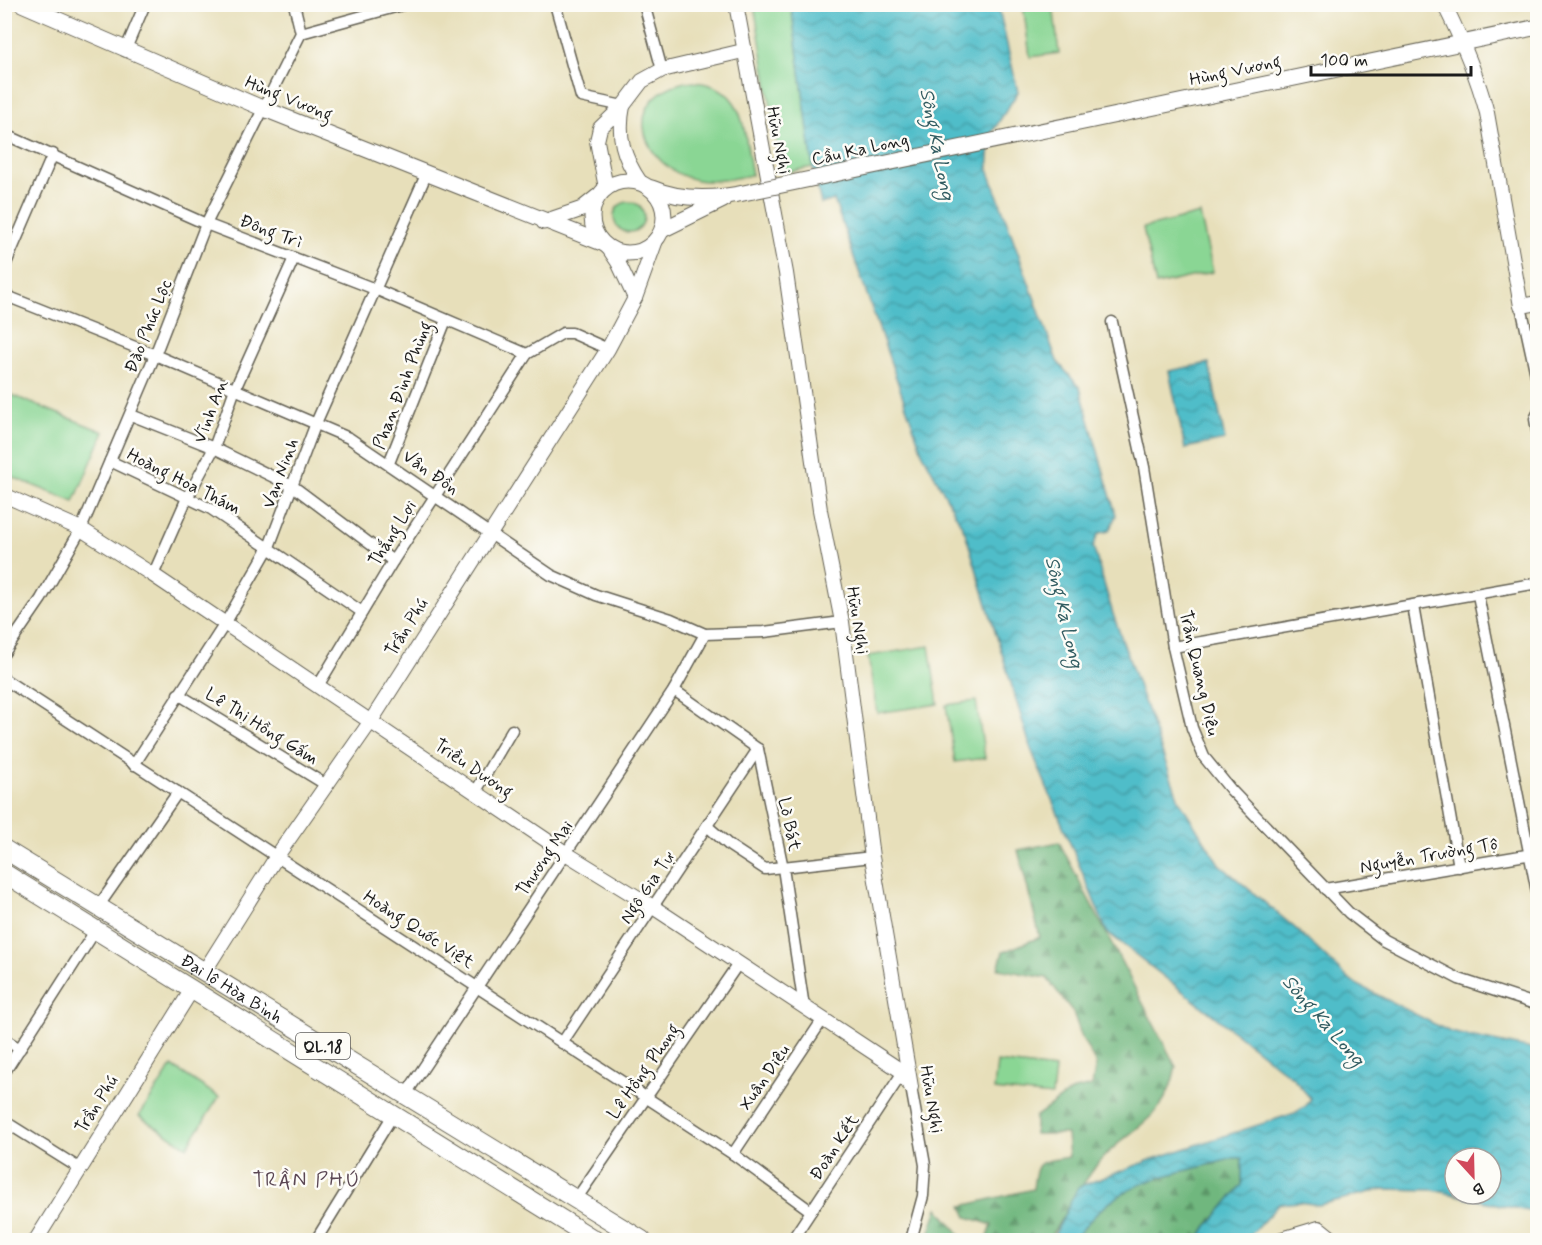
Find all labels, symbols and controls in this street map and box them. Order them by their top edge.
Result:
scale bar [1311,39,1472,77]
text: 100 m [1320,49,1368,73]
street label: Hùng Vương [1187,50,1284,94]
street label: Hùng Vương [240,70,336,129]
water label: Sông Ka Long [911,86,961,204]
street label: Hữu Nghị [758,105,796,176]
street label: Cầu Ka Long [810,128,911,172]
street label: Đông Trì [235,209,305,257]
street label: Đào Phúc Lộc [119,276,179,377]
street label: Phan Đình Phùng [367,318,440,454]
street label: Vĩnh An [188,376,234,447]
street label: Vạn Ninh [257,435,305,512]
street label: Hoàng Hoa Thám [122,443,245,523]
street label: Vân Đồn [397,445,463,501]
street label: Thắng Lợi [363,496,424,572]
water label: Sông Ka Long [1036,554,1090,673]
street label: Hữu Nghị [838,585,874,656]
street label: Trần Phú [380,594,434,661]
street label: Trần Quang Diệu [1173,608,1225,738]
street label: Lê Thị Hồng Gấm [199,682,323,773]
street label: Triều Dương [428,733,518,806]
street label: Lò Bát [772,795,806,854]
street label: Thương Mại [511,816,581,902]
street label: Nguyễn Trường Tộ [1358,832,1501,882]
street label: Ngô Gia Tự [615,846,683,930]
street label: Hoàng Quốc Việt [357,885,479,977]
street label: Đại lộ Hòa Bình [176,949,287,1030]
water label: Sông Ka Long [1274,969,1371,1075]
street label: Lê Hồng Phong [602,1019,687,1125]
road number: QL.18 [296,1033,350,1059]
street label: Xuân Diệu [734,1040,796,1115]
street label: Hữu Nghị [911,1064,949,1135]
street label: Trần Phú [70,1071,124,1138]
street label: Đoàn Kết [804,1109,865,1185]
north arrow [1443,1146,1503,1206]
district label: TRẦN PHÚ [253,1166,361,1194]
text: B [1469,1177,1487,1200]

